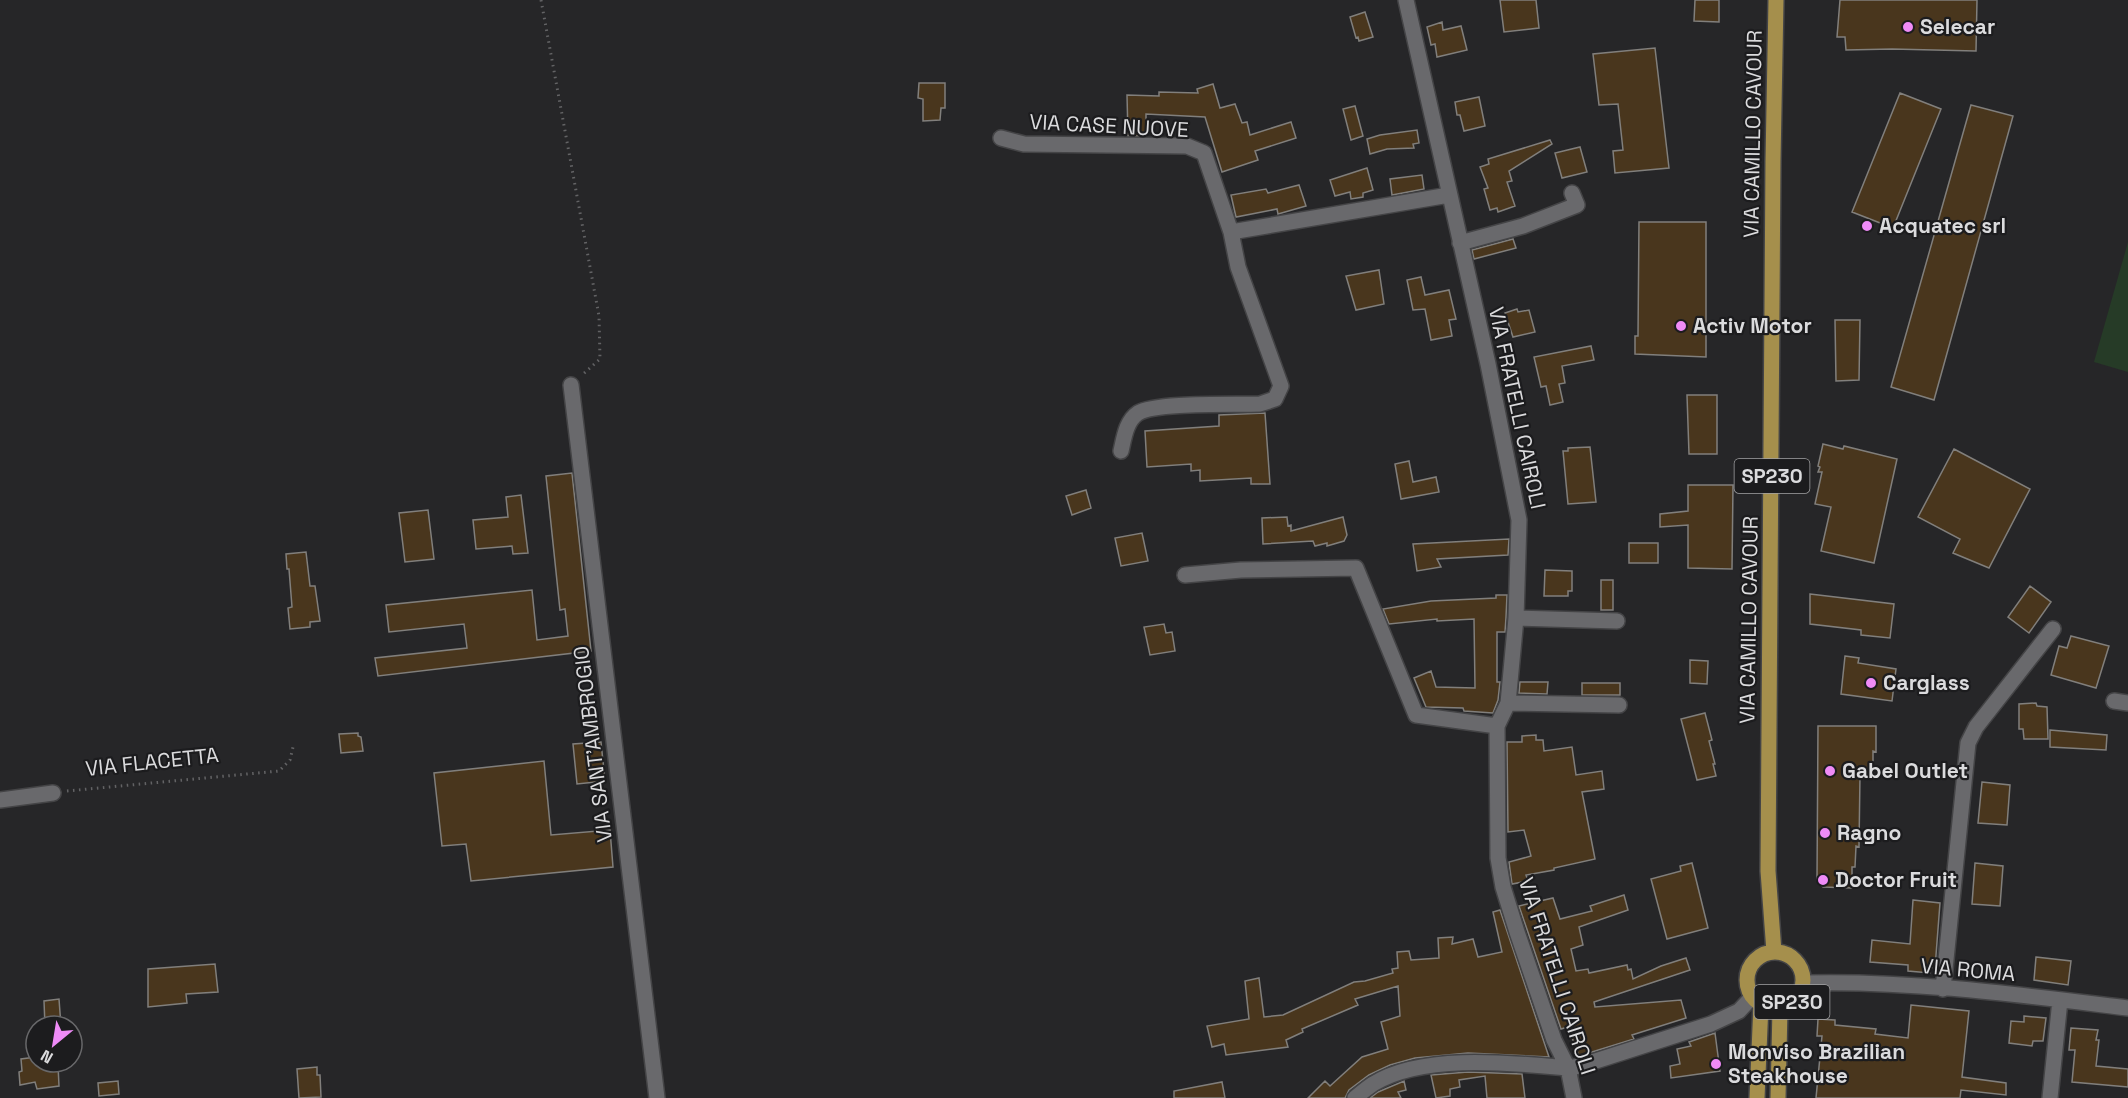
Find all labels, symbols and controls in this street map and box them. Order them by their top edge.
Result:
place label: Selecar [1920,13,1995,40]
marker: Selecar [1901,20,1915,34]
street label: VIA CAMILLO CAVOUR [1737,30,1768,238]
street label: VIA CASE NUOVE [1029,108,1189,143]
place label: Acquatec srl [1879,212,2006,239]
marker: Acquatec srl [1860,219,1874,233]
street label: VIA FRATELLI CAIROLI [1483,304,1552,511]
place label: Activ Motor [1693,312,1812,339]
marker: Activ Motor [1674,319,1688,333]
road number: SP230 [1734,459,1810,493]
street label: VIA CAMILLO CAVOUR [1733,516,1764,724]
street label: VIA SANT'AMBROGIO [567,644,618,844]
place label: Carglass [1883,669,1970,696]
marker: Carglass [1864,676,1878,690]
street label: VIA FLACETTA [84,741,220,782]
place label: Gabel Outlet [1842,757,1968,784]
marker: Gabel Outlet [1823,764,1837,778]
place label: Ragno [1837,819,1901,846]
marker: Ragno [1818,826,1832,840]
place label: Doctor Fruit [1835,866,1957,893]
marker: Doctor Fruit [1816,873,1830,887]
street label: VIA FRATELLI CAIROLI [1513,874,1602,1078]
street label: VIA ROMA [1919,952,2017,987]
road number: SP230 [1754,985,1830,1019]
north arrow [24,1014,84,1074]
place label: Monviso Brazilian Steakhouse [1728,1038,1905,1089]
text: N [37,1045,57,1068]
marker: Monviso Brazilian Steakhouse [1709,1057,1723,1071]

